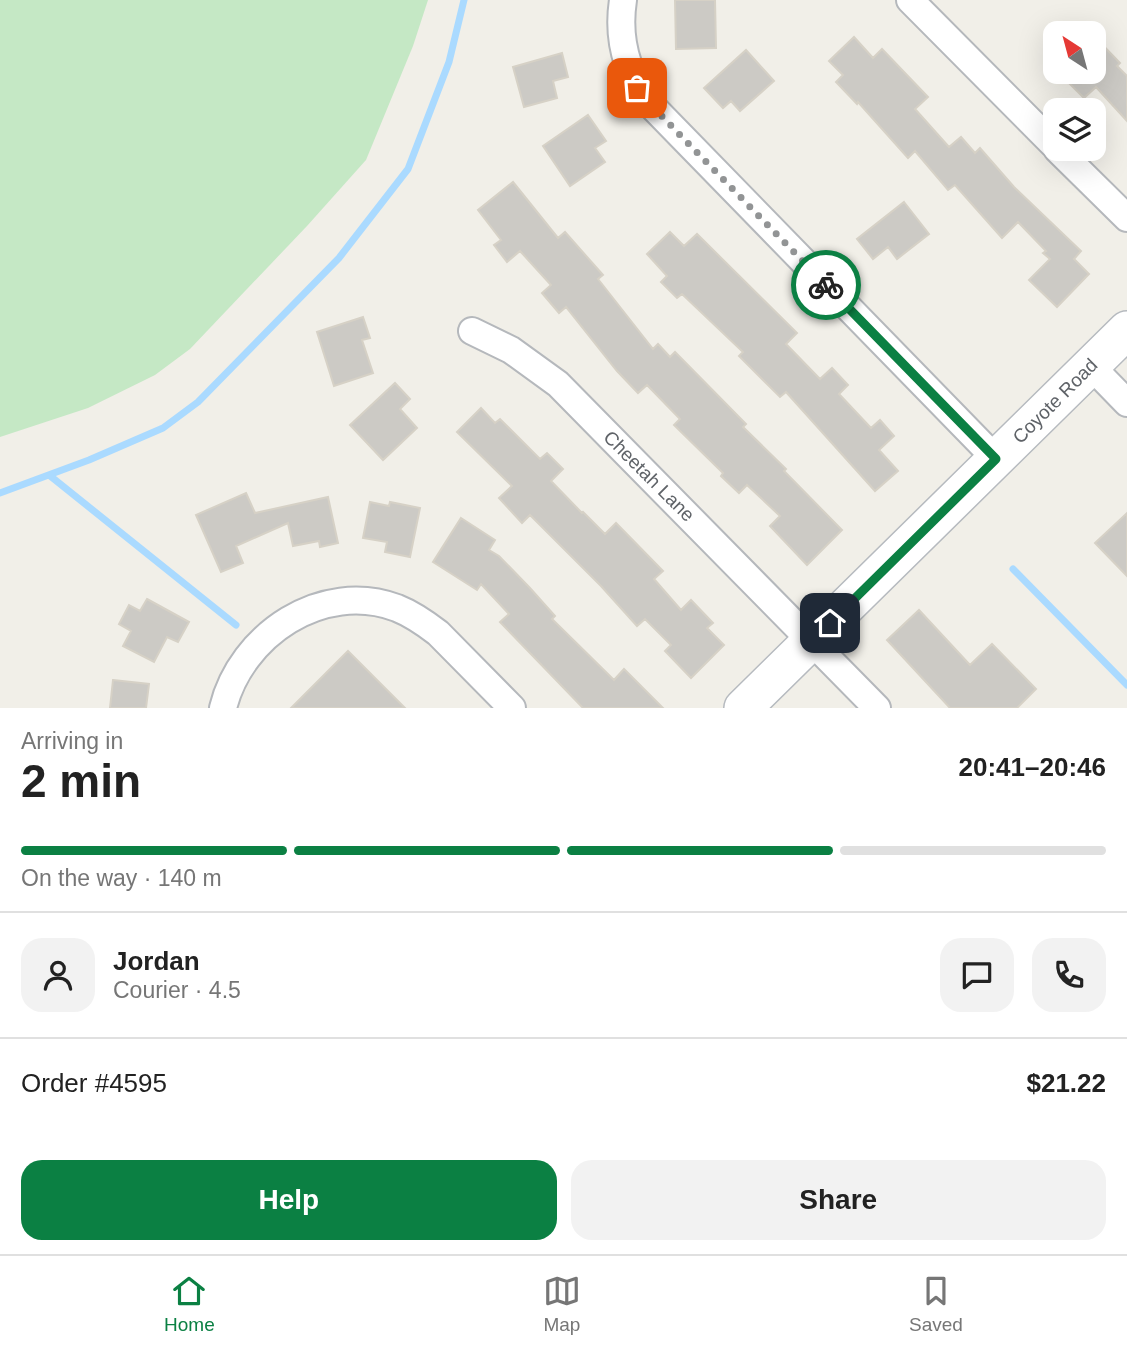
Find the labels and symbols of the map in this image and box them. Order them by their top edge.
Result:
north arrow [1043,21,1106,84]
pin [607,58,667,118]
courier [791,250,861,320]
street label: Coyote Road [1008,354,1102,448]
street label: Cheetah Lane [599,426,699,526]
pin [800,593,860,653]

